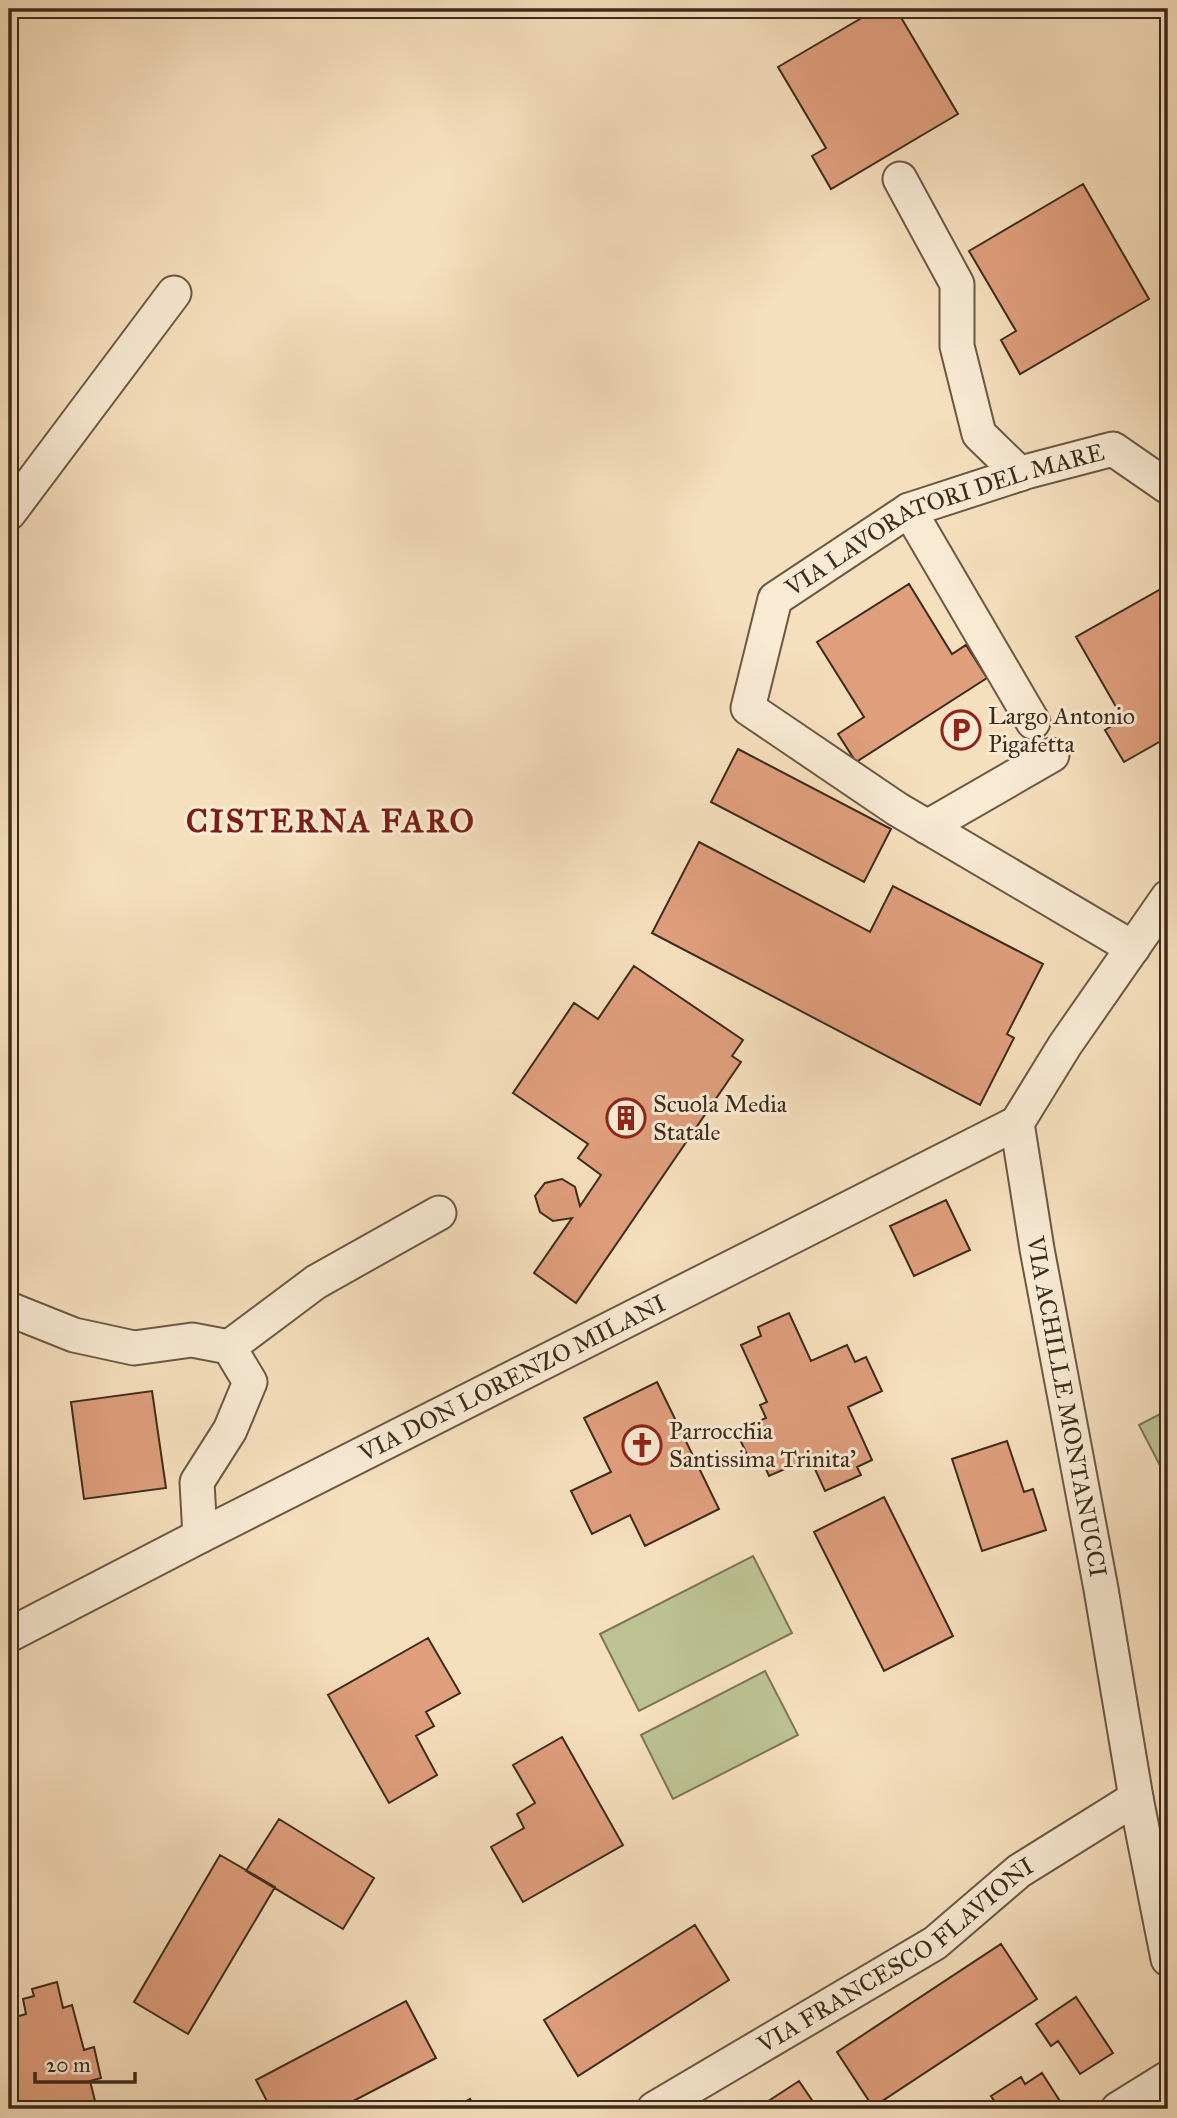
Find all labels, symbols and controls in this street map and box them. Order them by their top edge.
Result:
street label: VIA LAVORATORI DEL MARE [779,437,1107,603]
place label: Largo Antonio Pigafetta [988,701,1135,759]
parking icon: Largo Antonio Pigafetta [940,709,982,751]
district label: CISTERNA FARO [186,802,476,841]
place label: Scuola Media Statale [653,1089,788,1147]
building icon: Scuola Media Statale [605,1097,647,1139]
street label: VIA ACHILLE MONTANUCCI [1020,1233,1113,1580]
street label: VIA DON LORENZO MILANI [353,1288,671,1469]
place label: Parrocchia Santissima Trinita' [669,1416,856,1474]
church icon: Parrocchia Santissima Trinita' [621,1424,663,1466]
street label: VIA FRANCESCO FLAVIONI [751,1851,1039,2060]
scale bar [35,2041,135,2085]
text: 20 m [46,2052,91,2078]

